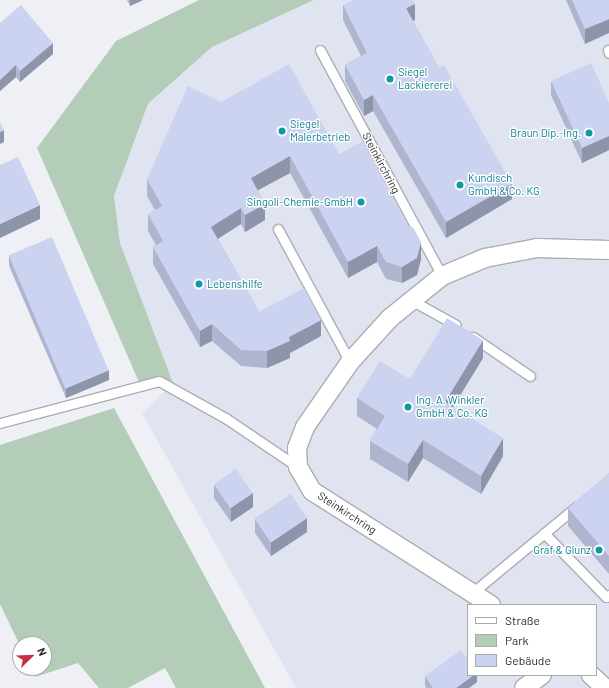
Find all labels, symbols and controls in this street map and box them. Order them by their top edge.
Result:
place label: Siegel Lackiererei [398,66,452,92]
marker: Siegel Lackiererei [385,74,395,84]
place label: Siegel Malerbetrieb [290,118,350,144]
marker: Siegel Malerbetrieb [277,126,287,136]
place label: Braun Dip.-Ing. [510,126,581,140]
marker: Braun Dip.-Ing. [584,128,594,138]
street label: Steinkirchring [359,130,403,196]
place label: Kundisch GmbH & Co. KG [468,172,540,198]
marker: Kundisch GmbH & Co. KG [455,180,465,190]
place label: Singoli-Chemie-GmbH [247,195,353,209]
marker: Singoli-Chemie-GmbH [356,197,366,207]
place label: Lebenshilfe [207,277,263,291]
marker: Lebenshilfe [194,279,204,289]
place label: Ing. A. Winkler GmbH & Co. KG [416,394,488,420]
marker: Ing. A. Winkler GmbH & Co. KG [403,402,413,412]
street label: Steinkirchring [315,489,379,537]
place label: Graf & Glunz [533,543,591,557]
marker: Graf & Glunz [594,545,604,555]
legend [467,604,597,676]
text: Straße [505,613,540,627]
text: Park [505,633,529,647]
north arrow [12,636,52,676]
text: N [35,646,50,657]
text: Gebäude [505,653,551,667]

